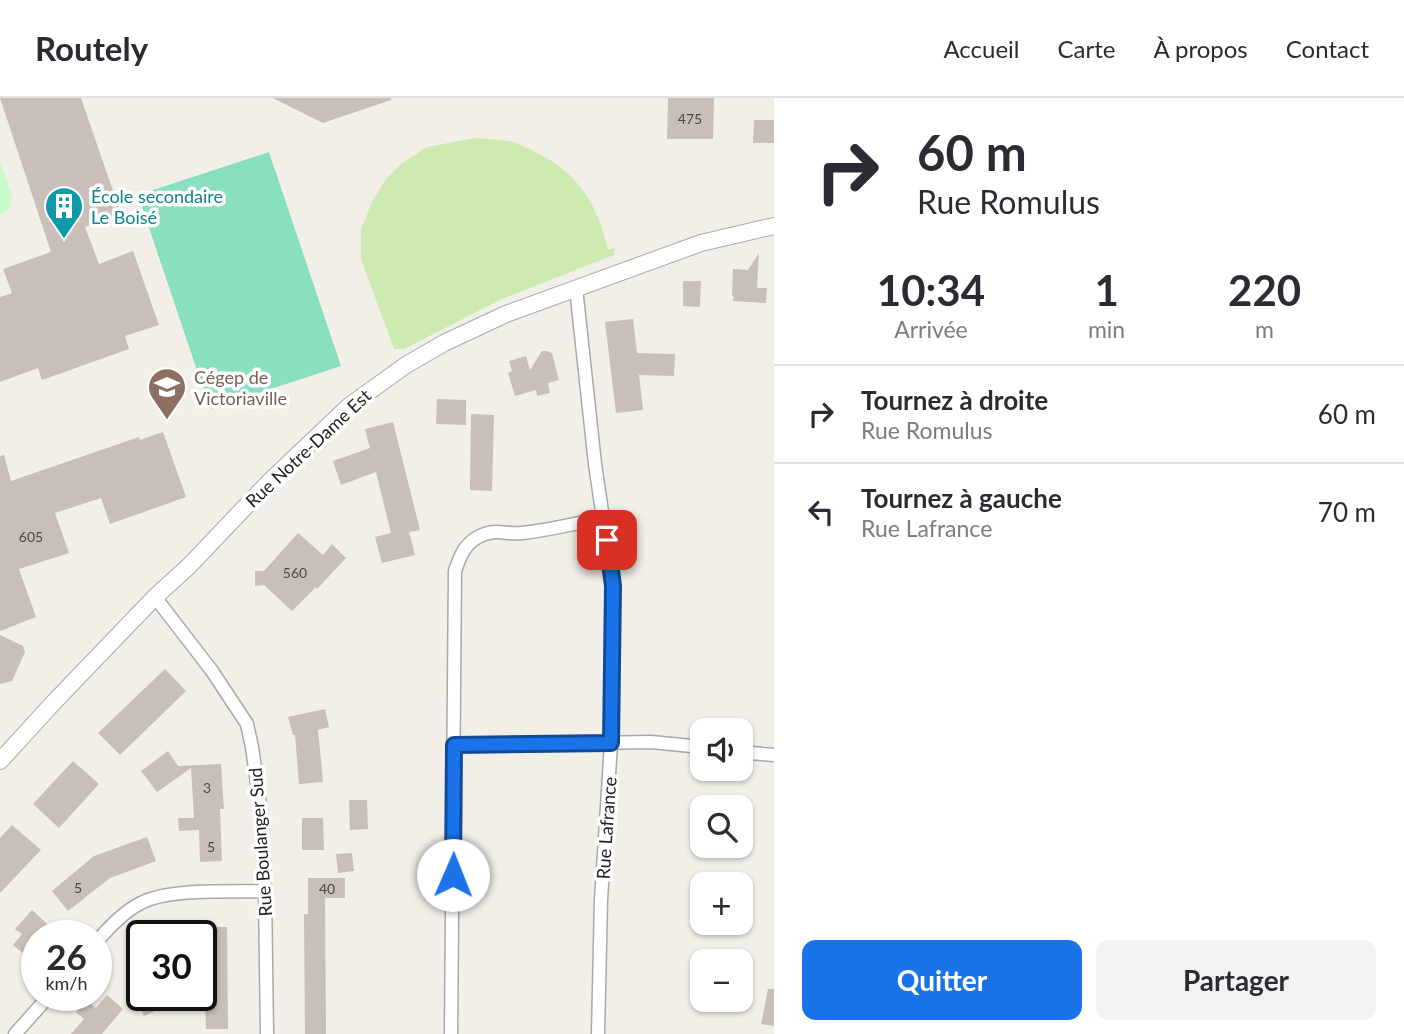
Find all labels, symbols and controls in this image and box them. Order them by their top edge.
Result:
text: Routely [35,28,148,68]
text: Accueil [943,34,1019,63]
text: Carte [1057,34,1115,63]
text: À propos [1153,34,1248,63]
text: Contact [1286,34,1369,63]
house number: 475 [678,110,702,127]
text: 60 m [917,123,1027,181]
icon: right [802,126,893,217]
text: Rue Romulus [917,182,1100,221]
building icon: École secondaire Le Boisé [43,185,85,240]
place label: École secondaire Le Boisé [91,185,223,228]
text: 10:34 [877,265,985,315]
text: 1 [1094,265,1119,315]
text: 220 [1228,265,1301,315]
text: Arrivée [894,315,968,343]
text: min [1088,315,1125,343]
text: m [1255,315,1274,343]
school or university icon: Cégep de Victoriaville [146,366,188,421]
place label: Cégep de Victoriaville [194,366,287,409]
street label: Rue Notre-Dame Est [241,384,376,512]
text: Tournez à droite [861,384,1048,416]
icon: right [802,395,840,433]
text: 60 m [1318,398,1376,430]
text: Rue Romulus [861,416,992,444]
text: Tournez à gauche [861,482,1062,514]
icon: left [802,493,840,531]
text: 70 m [1318,496,1376,528]
pin [577,510,637,570]
text: Rue Lafrance [861,514,992,542]
icon: arrive [588,521,626,559]
house number: 605 [19,528,43,545]
house number: 560 [283,564,307,581]
map controls [690,718,753,1012]
button: sound [690,718,753,781]
street label: Rue Boulanger Sud [244,767,276,917]
street label: Rue Lafrance [591,776,621,880]
house number: 3 [203,779,211,796]
button: search [690,795,753,858]
house number: 5 [207,838,215,855]
position arrow [416,838,490,912]
button: + [690,872,753,935]
house number: 5 [74,879,82,896]
house number: 40 [319,880,335,897]
speed limit sign: 30 [126,920,217,1011]
text: 26 [46,935,87,977]
button: Quitter [802,940,1082,1020]
button: Partager [1096,940,1376,1020]
button: − [690,949,753,1012]
text: km/h [45,972,88,994]

